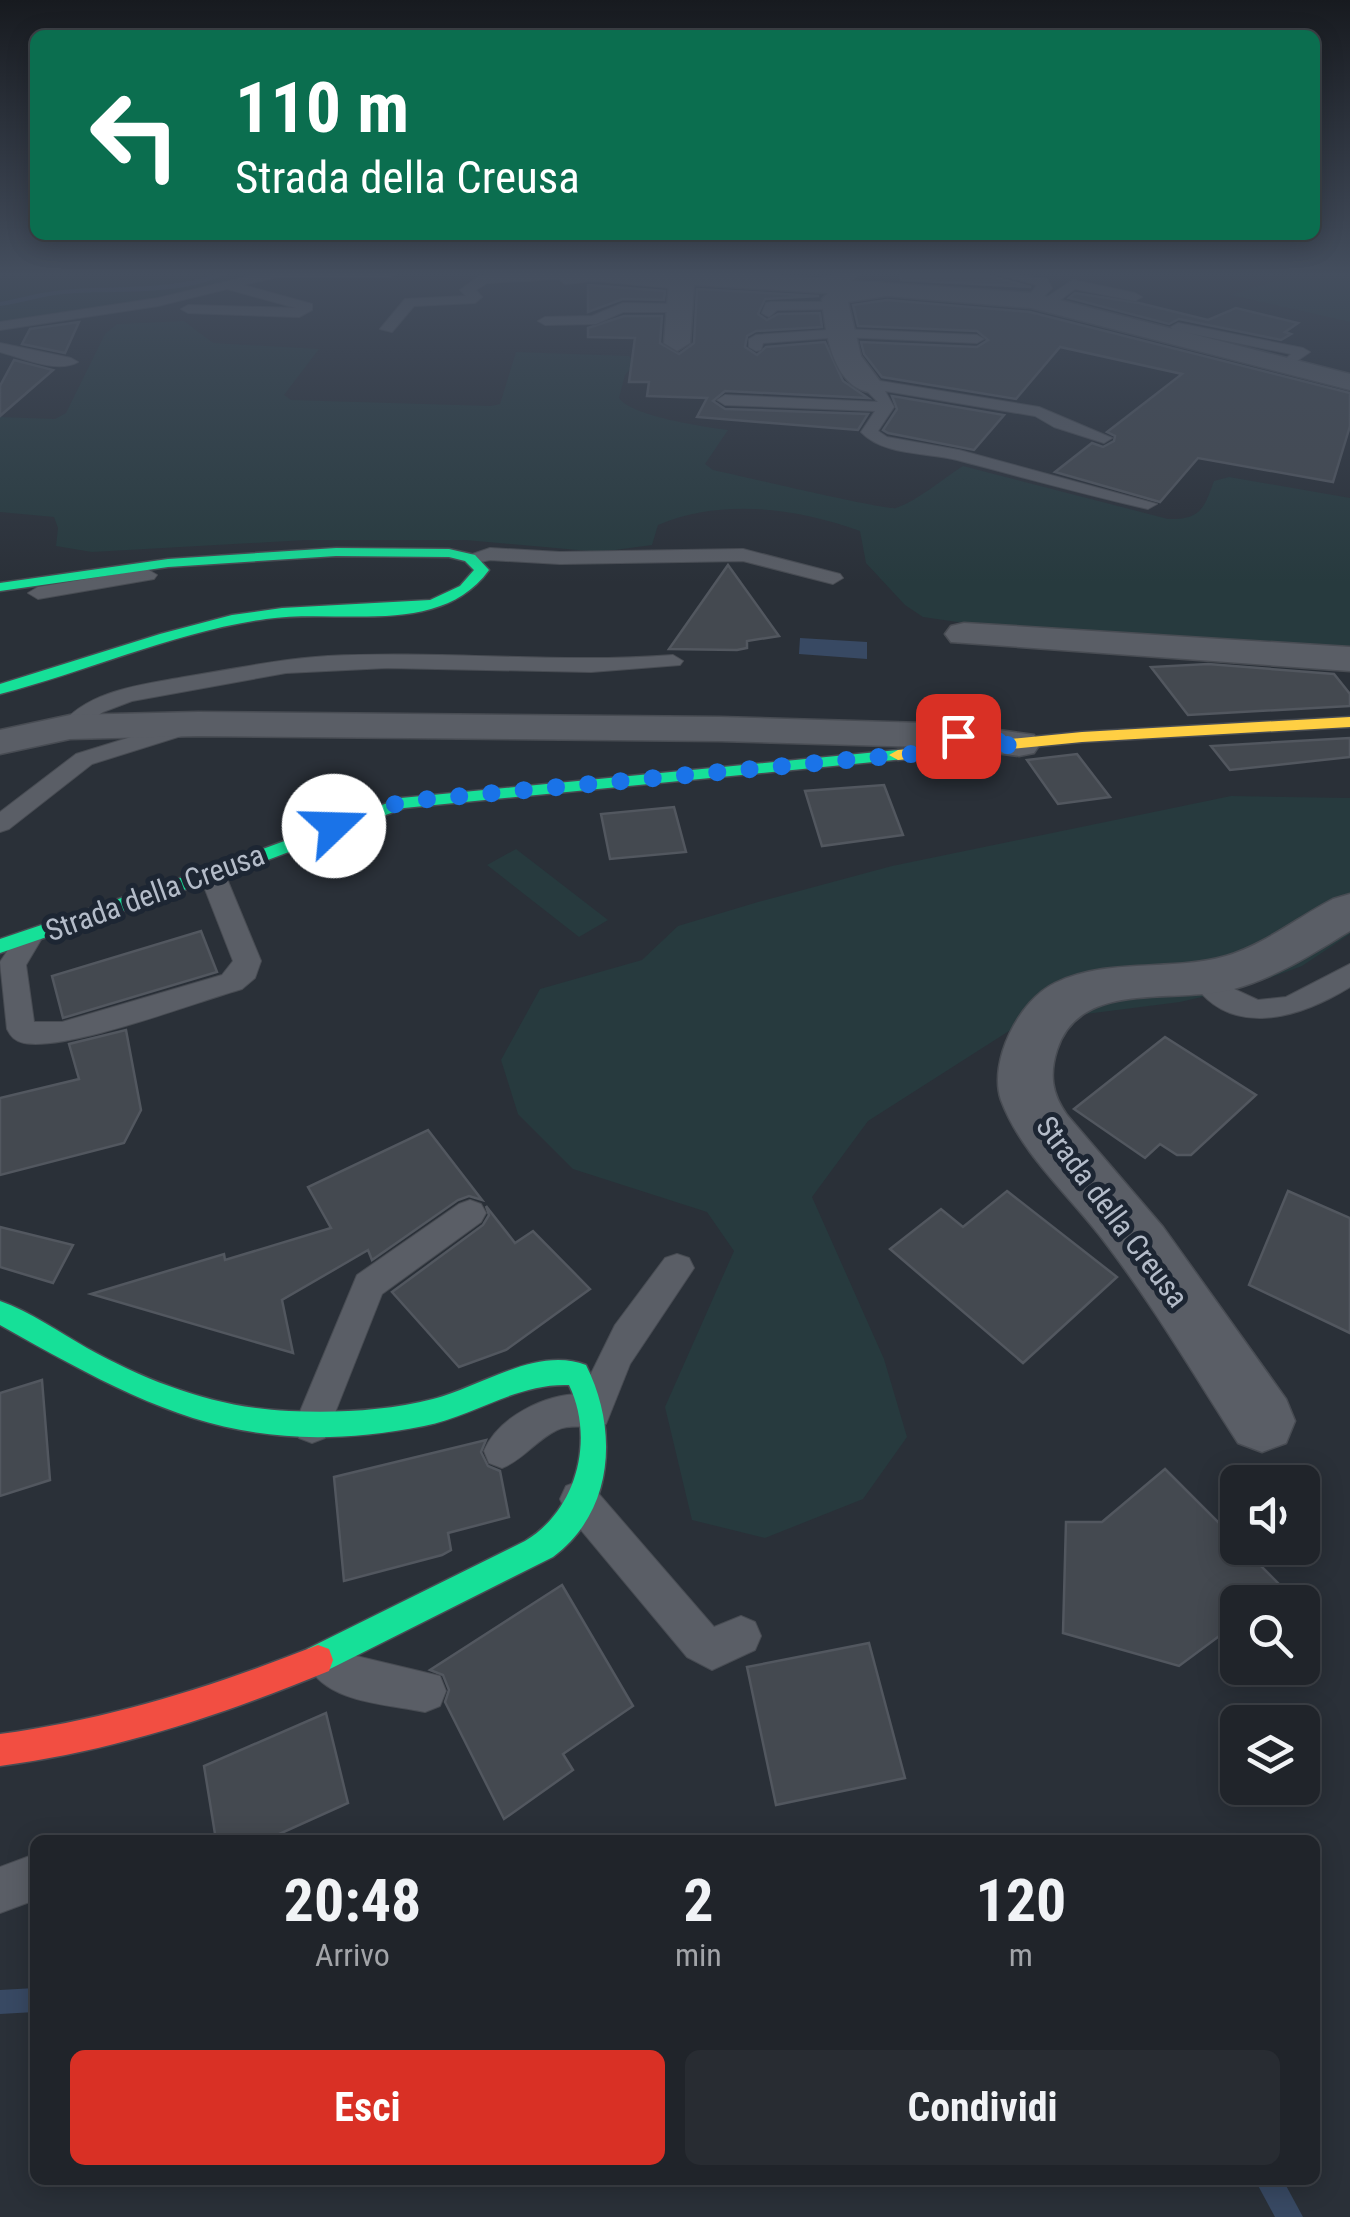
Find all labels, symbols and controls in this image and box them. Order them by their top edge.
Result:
text: 110 m [235,67,409,149]
icon: left [70,70,200,200]
text: Strada della Creusa [235,151,580,204]
pin [916,694,1001,779]
icon: arrive [931,709,986,764]
position arrow [282,774,386,878]
street label: Strada della Creusa [41,837,269,948]
street label: Strada della Creusa [1029,1109,1196,1314]
map controls [1220,1465,1320,1805]
button: sound [1220,1465,1320,1565]
button: search [1220,1585,1320,1685]
button: layers [1220,1705,1320,1805]
text: 20:48 [284,1865,421,1936]
text: 2 [683,1865,714,1936]
text: 120 [975,1865,1066,1936]
text: Arrivo [315,1936,390,1974]
text: min [675,1936,722,1974]
text: m [1009,1936,1033,1974]
button: Esci [70,2050,665,2165]
button: Condividi [685,2050,1280,2165]

